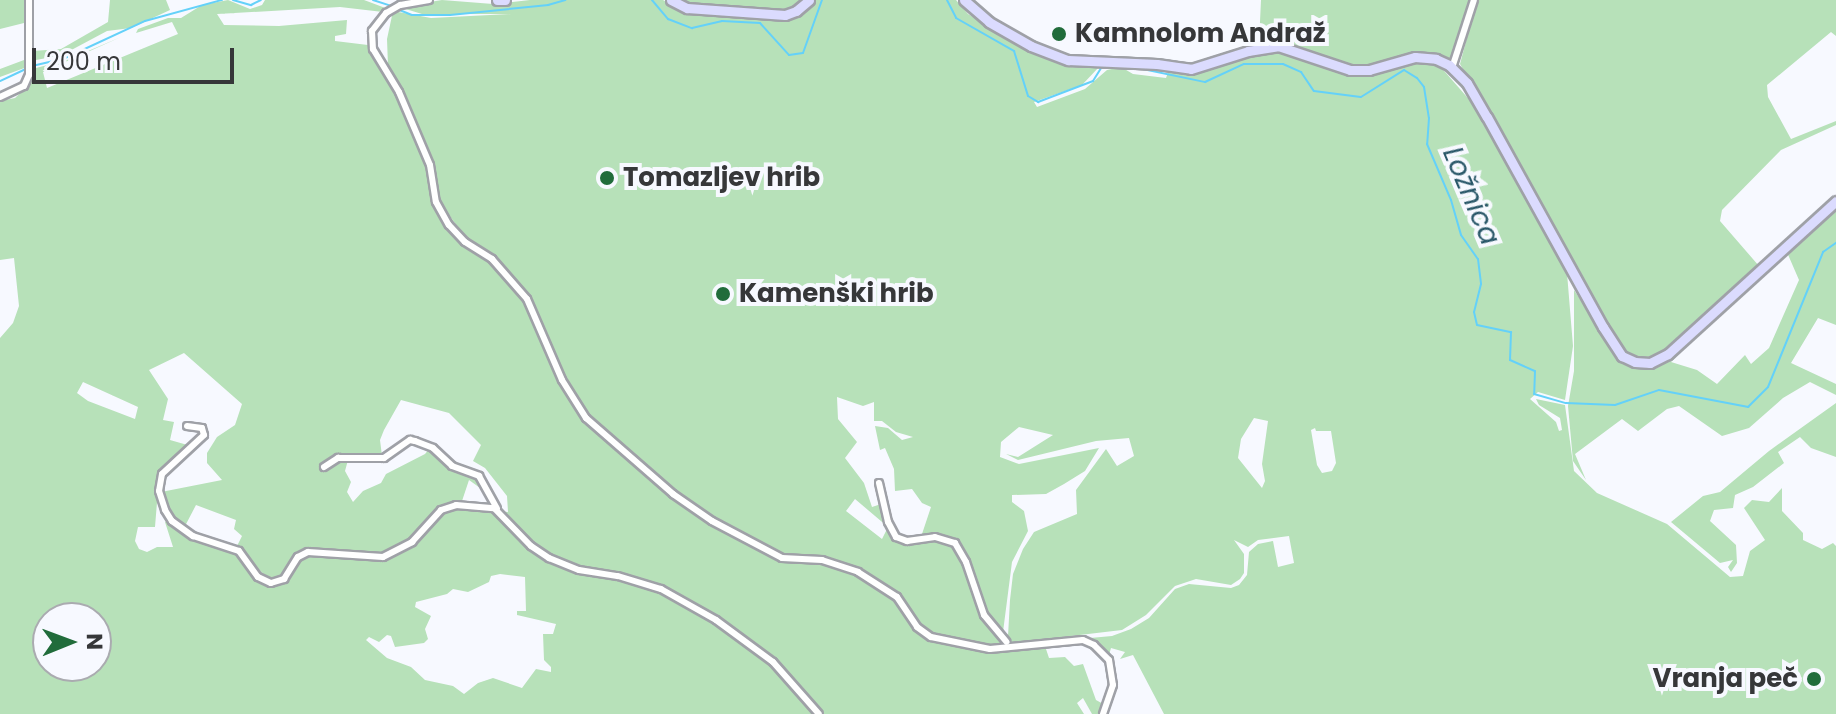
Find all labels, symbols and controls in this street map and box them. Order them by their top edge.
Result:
place label: Kamnolom Andraž [1075,18,1326,50]
marker: Kamnolom Andraž [1050,25,1068,43]
scale bar [36,32,238,82]
text: 200 m [46,45,121,78]
water label: Ložnica [1435,142,1507,250]
place label: Tomazljev hrib [623,162,820,194]
marker: Tomazljev hrib [598,169,616,187]
place label: Kamenški hrib [739,278,934,310]
marker: Kamenški hrib [714,285,732,303]
north arrow [32,602,112,682]
text: N [79,633,110,650]
place label: Vranja peč [1653,663,1798,695]
marker: Vranja peč [1805,670,1823,688]

